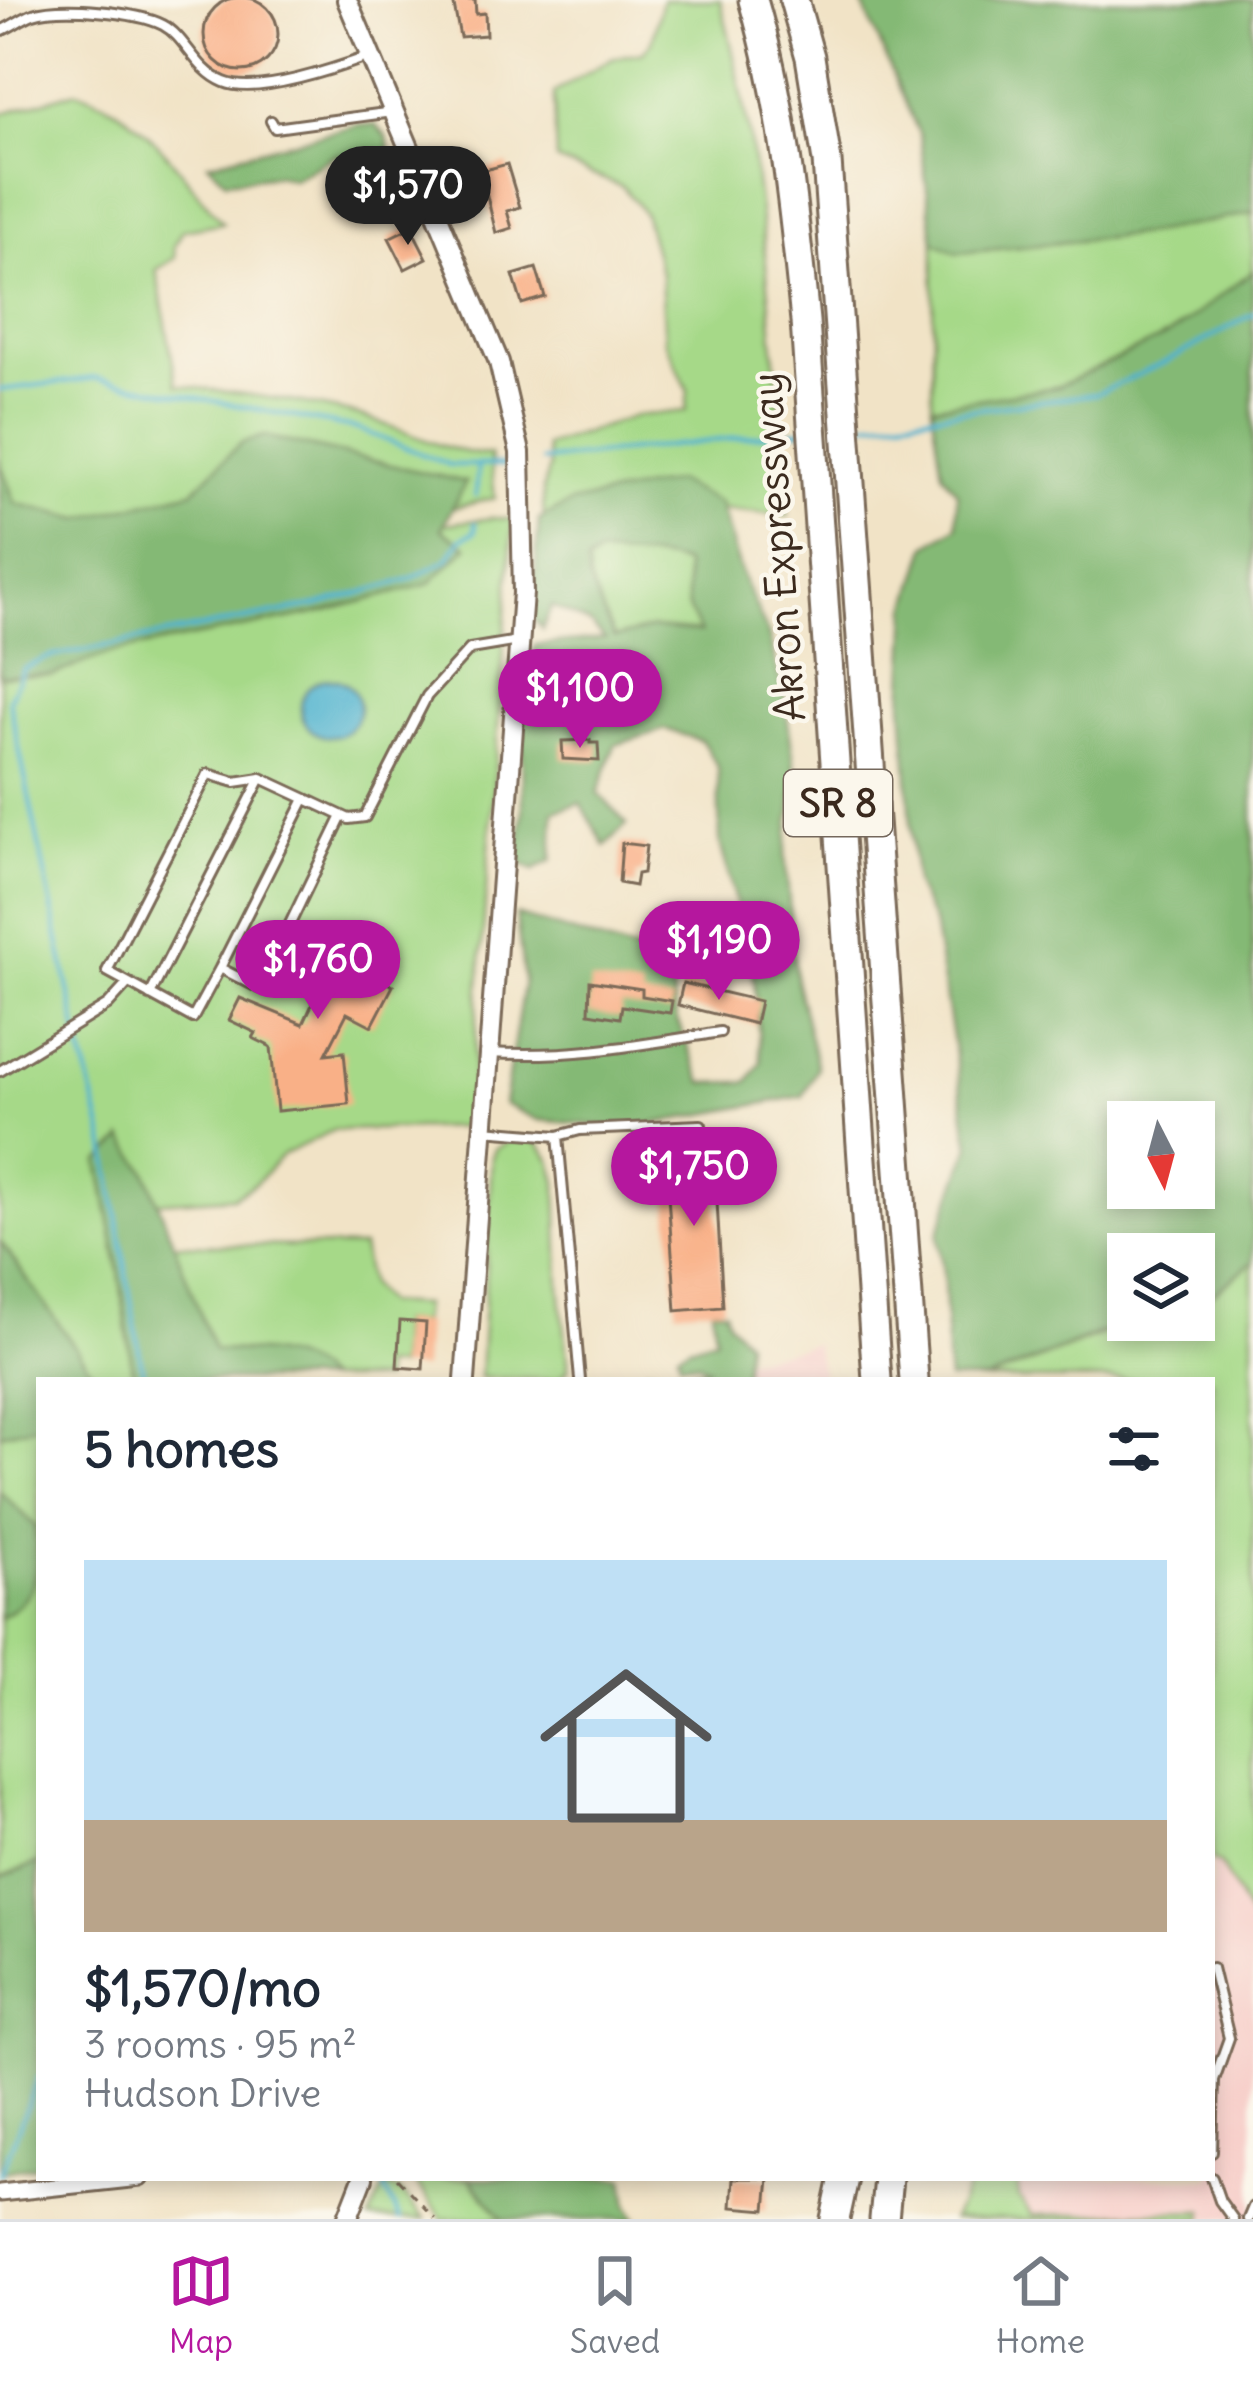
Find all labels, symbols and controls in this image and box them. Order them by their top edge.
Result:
pin: $1,570 [310,146,506,248]
text: $1,570 [352,160,464,209]
street label: Akron Expressway [740,371,816,723]
pin: $1,100 [482,649,678,751]
text: $1,100 [525,663,635,712]
road number: SR 8 [784,770,892,836]
pin: $1,190 [621,901,817,1003]
text: $1,190 [666,915,772,964]
pin: $1,760 [220,920,416,1022]
text: $1,760 [262,934,374,983]
north arrow [1107,1101,1215,1209]
map controls [1107,1101,1215,1341]
pin: $1,750 [596,1127,792,1229]
text: $1,750 [638,1141,750,1190]
button: layers [1107,1233,1215,1341]
icon: filters [1101,1416,1167,1482]
text: 5 homes [84,1417,279,1481]
icon: home [518,1638,734,1854]
text: $1,570/mo [84,1956,321,2020]
text: 3 rooms · 95 m² [84,2020,357,2069]
text: Hudson Drive [84,2069,321,2118]
tab: Map [168,2248,234,2362]
tab: Saved [570,2248,660,2362]
tab: Home [996,2248,1085,2362]

